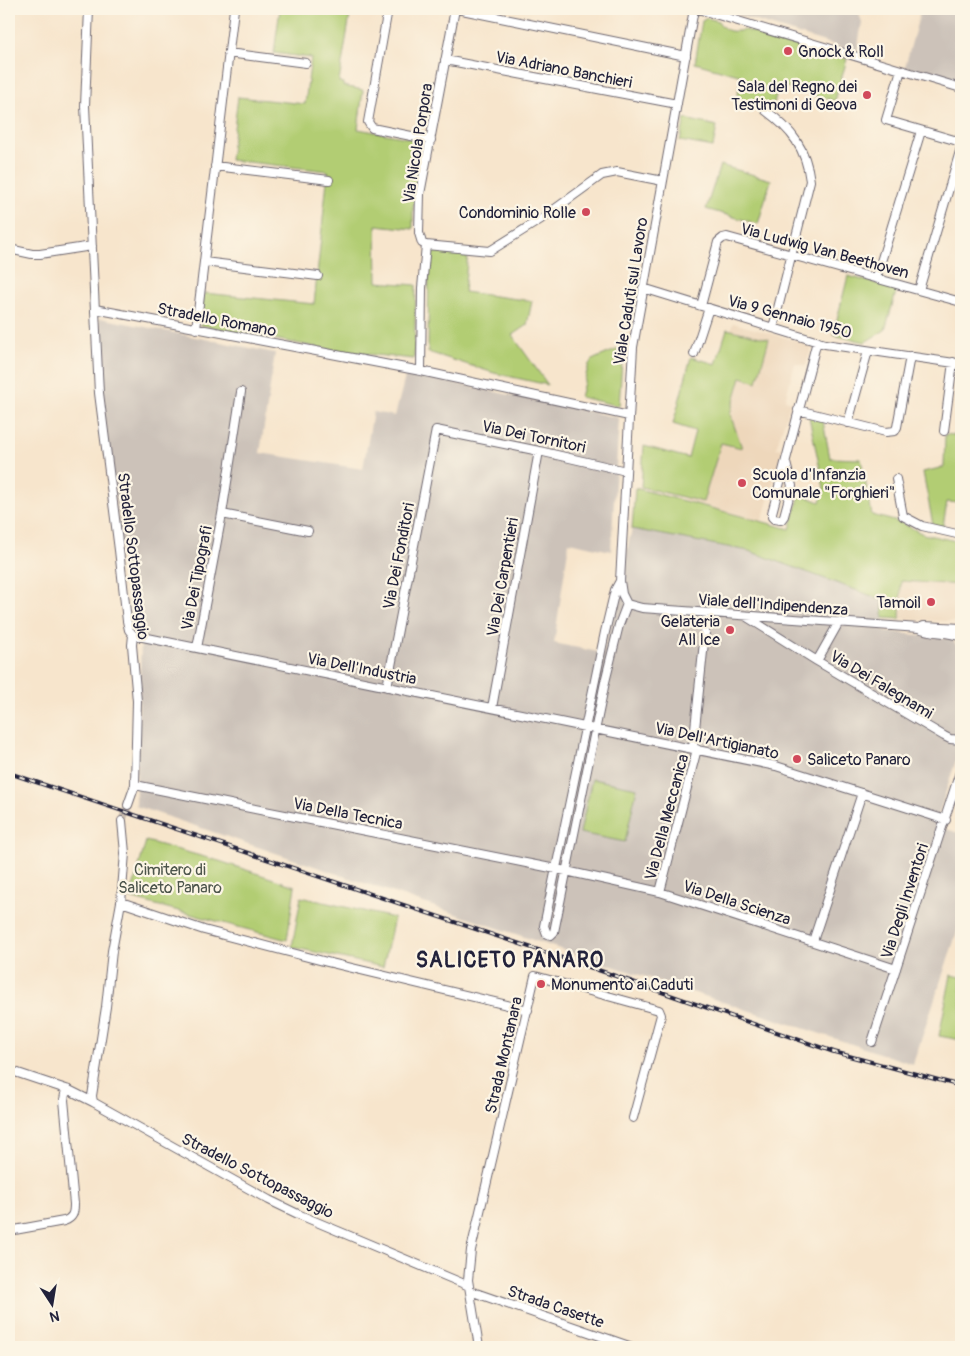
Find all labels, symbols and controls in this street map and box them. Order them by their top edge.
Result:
place label: Gnock & Roll [798,42,884,62]
marker: Gnock & Roll [782,45,794,57]
street label: Via Adriano Banchieri [494,47,634,93]
place label: Sala del Regno dei Testimoni di Geova [731,77,857,115]
street label: Via Nicola Porpora [399,82,437,204]
marker: Sala del Regno dei Testimoni di Geova [861,89,873,101]
place label: Condominio Rolle [459,203,576,223]
marker: Condominio Rolle [580,206,592,218]
street label: Viale Caduti sul Lavoro [609,215,653,367]
street label: Via Ludwig Van Beethoven [738,219,911,283]
street label: Via 9 Gennaio 1950 [725,291,854,343]
street label: Stradello Romano [156,299,279,341]
street label: Via Dei Tornitori [480,416,588,458]
place label: Scuola d'Infanzia Comunale "Forghieri" [752,465,895,503]
street label: Stradello Sottopassaggio [113,471,153,641]
marker: Scuola d'Infanzia Comunale "Forghieri" [736,477,748,489]
street label: Via Dei Fonditori [379,501,419,611]
street label: Via Dei Carpentieri [483,516,523,638]
street label: Via Dei Tipografi [177,524,217,632]
street label: Viale dell'Indipendenza [697,590,849,620]
place label: Tamoil [876,593,921,613]
marker: Tamoil [925,596,937,608]
place label: Gelateria All Ice [660,612,720,650]
marker: Gelateria All Ice [724,624,736,636]
street label: Via Dei Falegnami [826,646,937,724]
street label: Via Dell'Industria [305,649,418,689]
street label: Via Dell'Artigianato [653,718,781,764]
place label: Saliceto Panaro [807,750,911,770]
street label: Via Della Meccanica [640,752,693,883]
marker: Saliceto Panaro [791,753,803,765]
street label: Via Della Tecnica [291,794,404,834]
street label: Via Degli Inventori [877,841,933,962]
park label: Cimitero di Saliceto Panaro [118,860,222,898]
street label: Via Della Scienza [680,876,793,930]
district label: SALICETO PANARO [416,947,604,974]
place label: Monumento ai Caduti [551,975,693,995]
marker: Monumento ai Caduti [535,978,547,990]
street label: Strada Montanara [481,995,527,1116]
street label: Stradello Sottopassaggio [178,1129,337,1223]
north arrow [28,1278,78,1328]
street label: Strada Casette [505,1281,607,1333]
text: N [48,1307,61,1326]

